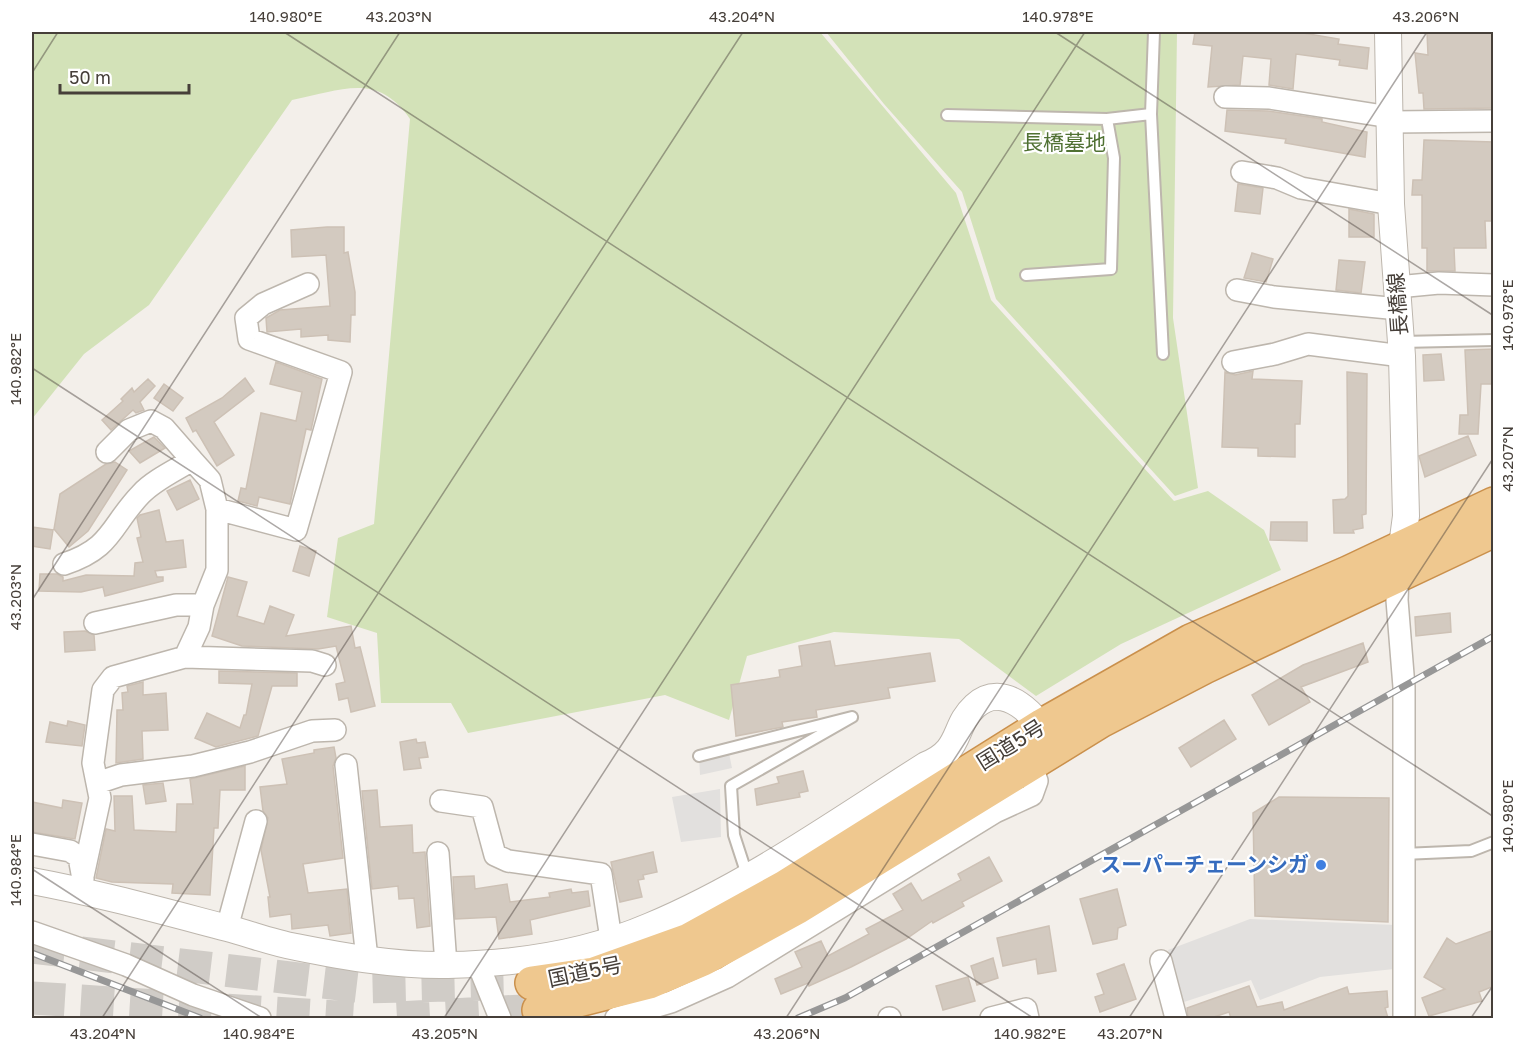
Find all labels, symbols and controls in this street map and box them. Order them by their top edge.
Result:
text: 140.980°E [250,7,322,25]
text: 43.203°N [366,7,432,25]
text: 43.204°N [709,7,775,25]
text: 140.978°E [1022,7,1094,25]
text: 43.206°N [1393,7,1459,25]
scale bar [60,57,189,95]
text: 50 m [69,66,111,88]
park label: 長橋墓地 [1022,129,1106,155]
street label: 長橋線 [1382,272,1412,336]
text: 140.978°E [1498,279,1516,351]
text: 140.982°E [6,333,24,405]
text: 43.207°N [1498,426,1516,492]
text: 43.203°N [6,564,24,630]
street label: 国道5号 [972,713,1049,775]
text: 140.980°E [1498,780,1516,852]
text: 140.984°E [6,834,24,906]
place label: スーパーチェーンシガ [1100,851,1309,877]
marker: スーパーチェーンシガ [1314,858,1328,872]
street label: 国道5号 [545,950,624,992]
text: 43.204°N [70,1024,136,1042]
text: 140.984°E [223,1024,295,1042]
text: 43.205°N [412,1024,478,1042]
text: 43.206°N [754,1024,820,1042]
text: 140.982°E [994,1024,1066,1042]
text: 43.207°N [1097,1024,1163,1042]

